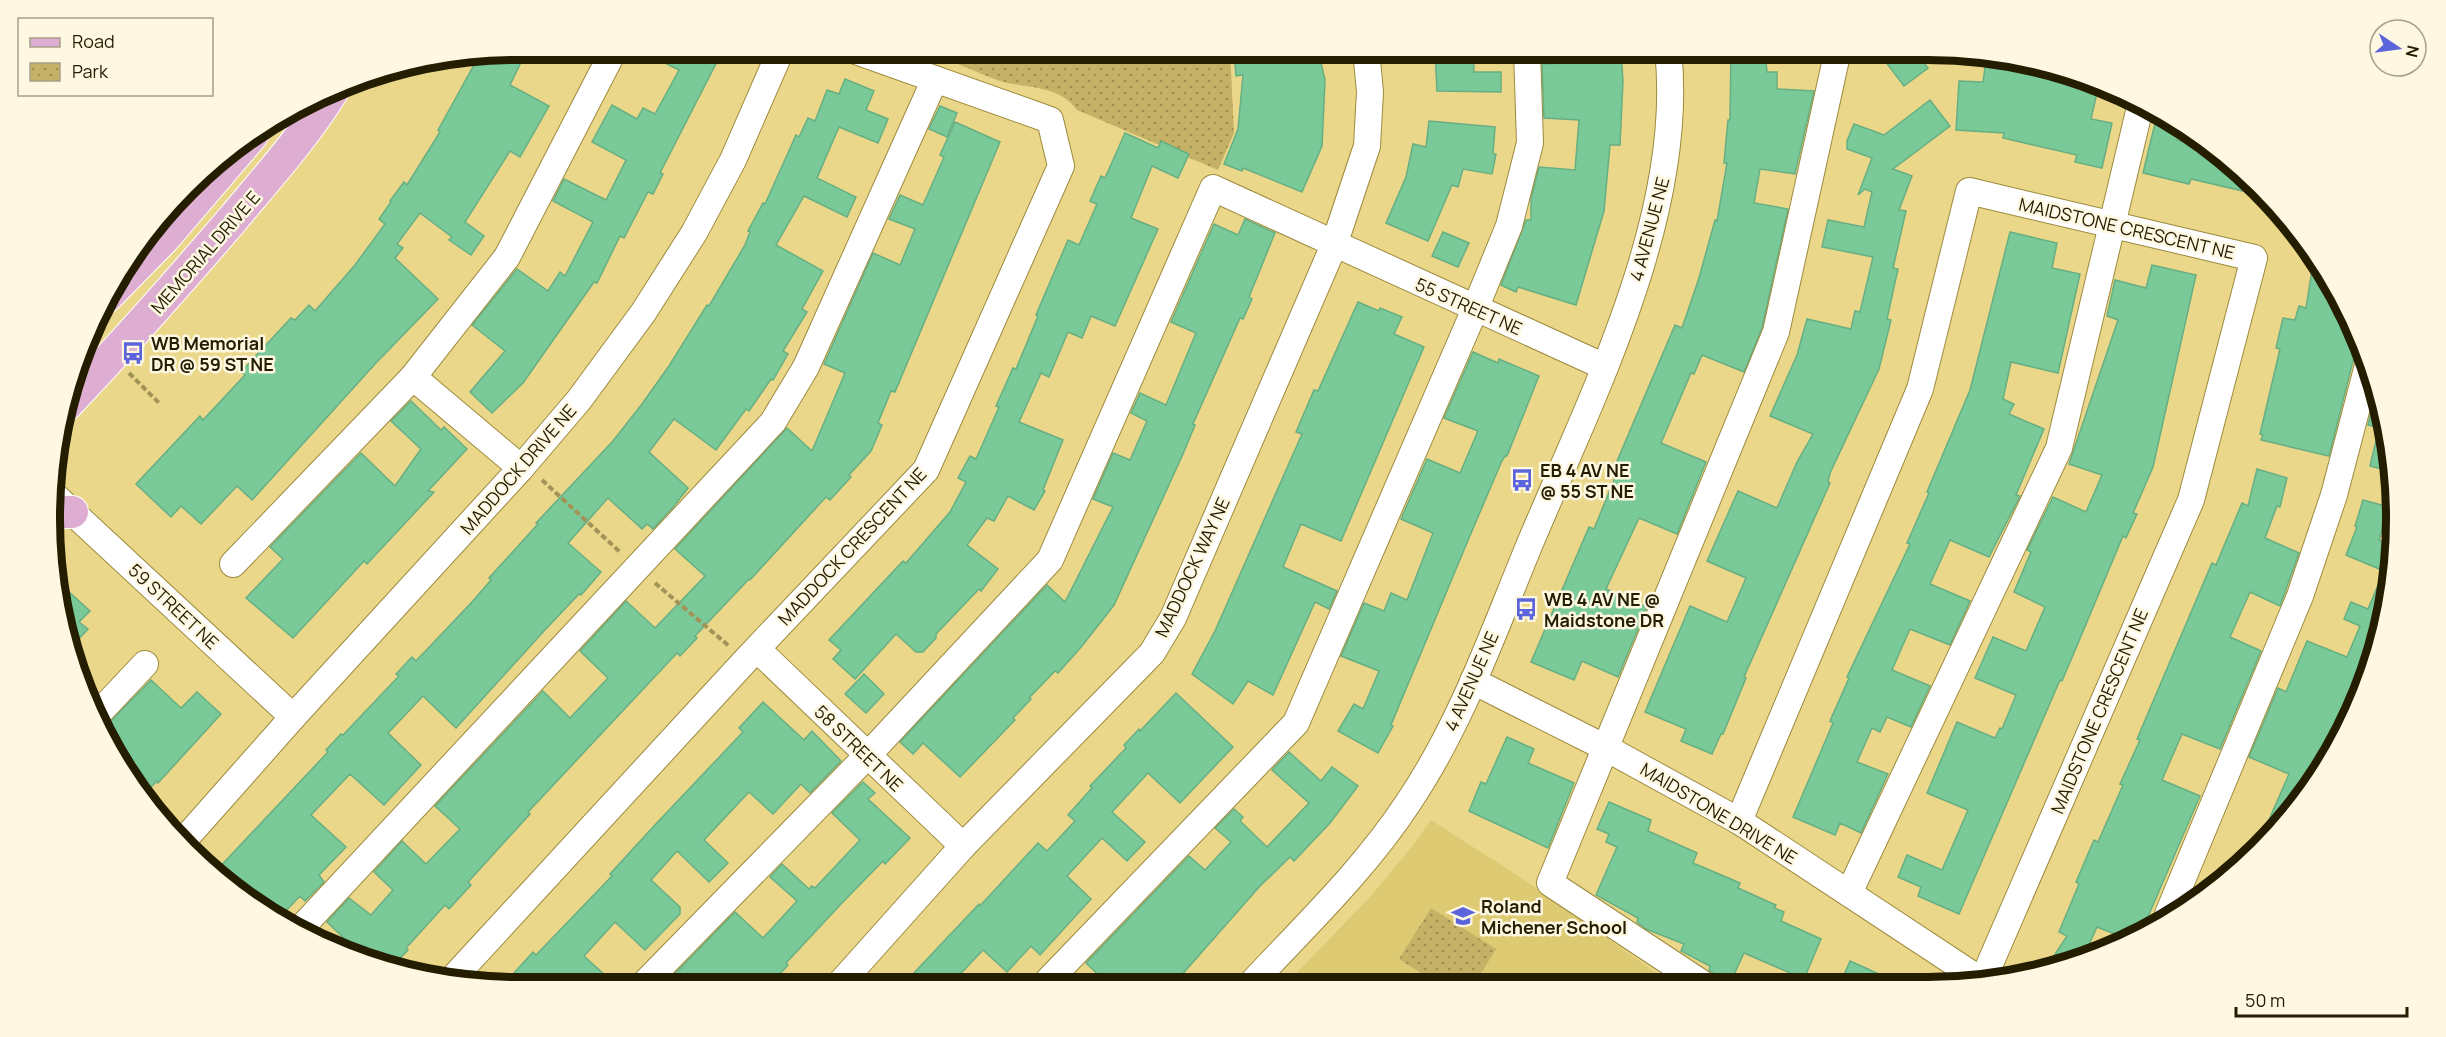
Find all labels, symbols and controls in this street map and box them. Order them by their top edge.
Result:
legend [18,18,213,96]
north arrow [2368,18,2428,78]
text: Road [72,29,115,53]
text: N [2401,43,2425,59]
text: Park [72,59,109,83]
street label: 4 AVENUE NE [1624,174,1674,284]
street label: MEMORIAL DRIVE E [145,186,265,318]
street label: MAIDSTONE CRESCENT NE [2017,191,2237,265]
street label: 55 STREET NE [1412,272,1526,340]
place label: WB Memorial DR @ 59 ST NE [151,331,274,376]
bus stop icon: WB Memorial DR @ 59 ST NE [120,340,146,366]
street label: MADDOCK DRIVE NE [455,399,581,539]
place label: EB 4 AV NE @ 55 ST NE [1540,458,1634,503]
street label: MADDOCK CRESCENT NE [772,462,932,630]
bus stop icon: EB 4 AV NE @ 55 ST NE [1509,467,1535,493]
street label: MADDOCK WAY NE [1149,493,1235,641]
street label: 59 STREET NE [124,558,224,654]
place label: WB 4 AV NE @ Maidstone DR [1544,587,1664,632]
bus stop icon: WB 4 AV NE @ Maidstone DR [1513,596,1539,622]
street label: MAIDSTONE CRESCENT NE [2045,605,2153,817]
street label: 4 AVENUE NE [1438,627,1504,735]
street label: 58 STREET NE [809,700,909,796]
street label: MAIDSTONE DRIVE NE [1636,757,1802,869]
place label: Roland Michener School [1481,894,1627,939]
school or university icon: Roland Michener School [1450,903,1476,929]
scale bar [2236,980,2407,1018]
text: 50 m [2245,988,2285,1012]

